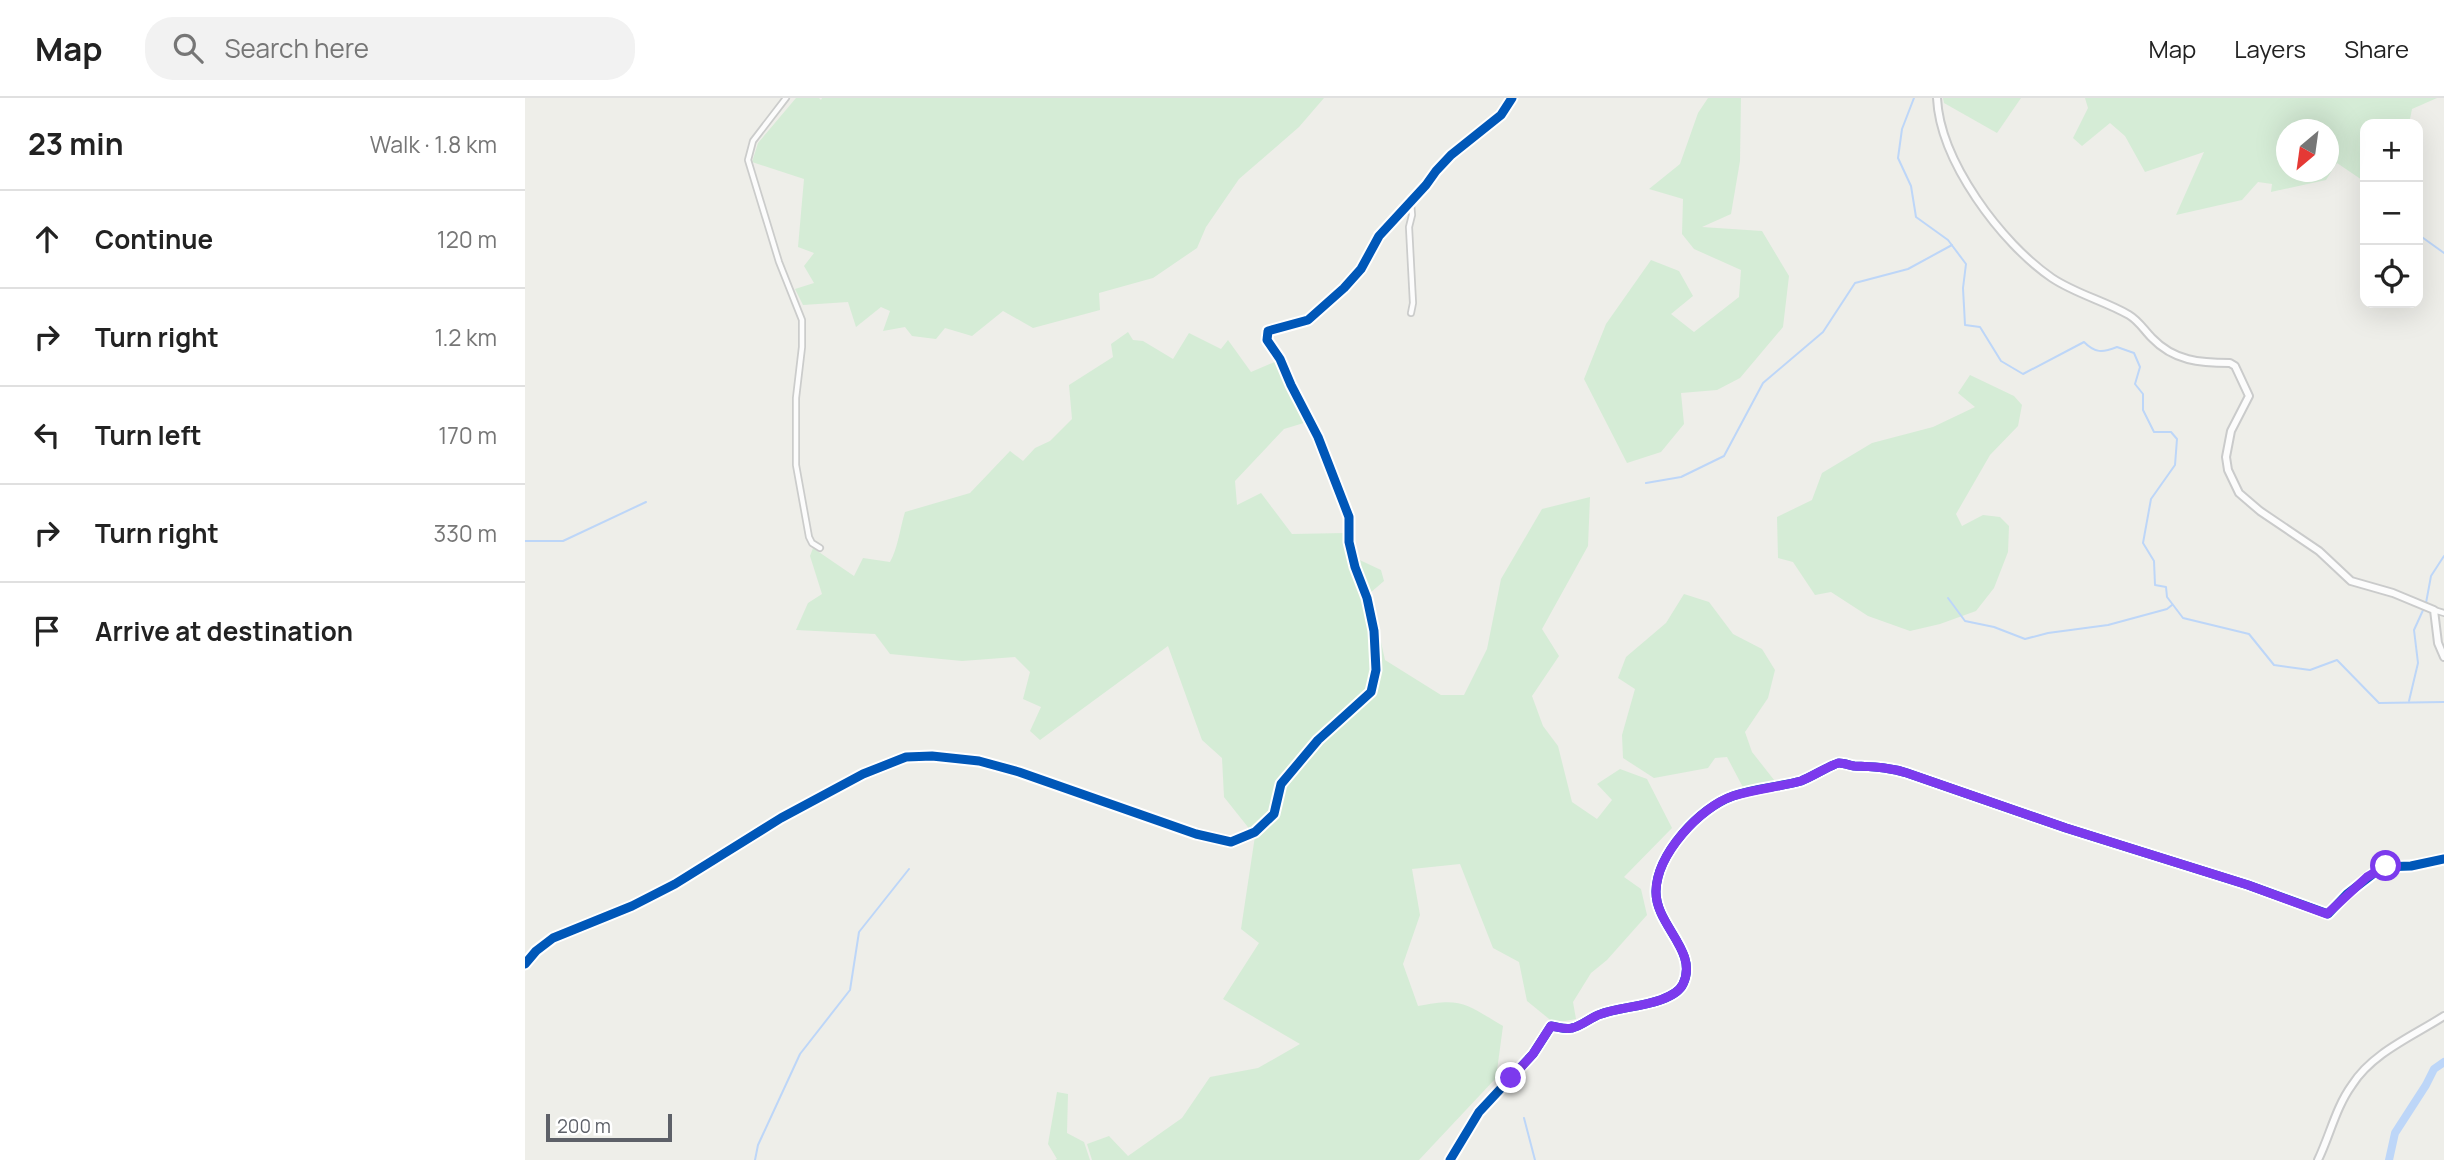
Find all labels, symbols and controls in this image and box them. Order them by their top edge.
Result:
search box [145,17,635,80]
text: Map [35,26,103,71]
icon: search [169,29,207,67]
text: Search here [225,30,369,66]
text: Map [2149,32,2196,65]
text: Layers [2234,32,2306,65]
text: Share [2344,32,2409,65]
north arrow [2276,119,2339,182]
map controls [2360,119,2423,308]
button: + [2360,119,2423,182]
text: 23 min [28,123,123,164]
text: Walk · 1.8 km [370,128,497,160]
button: − [2360,182,2423,245]
icon: ahead [28,220,66,258]
text: Continue [95,221,213,257]
text: 120 m [437,223,497,255]
button: locate [2360,245,2423,308]
icon: right [28,318,66,356]
text: Turn right [95,319,219,355]
text: 1.2 km [434,321,497,353]
icon: left [28,416,66,454]
text: Turn left [95,417,202,453]
text: 170 m [438,419,497,451]
icon: right [28,514,66,552]
text: Turn right [95,515,219,551]
text: 330 m [433,517,497,549]
icon: arrive [28,612,66,650]
text: Arrive at destination [95,613,353,649]
route start [2370,850,2401,881]
route end [1495,1062,1526,1093]
scale bar [546,1111,672,1143]
text: 200 m [557,1113,611,1139]

